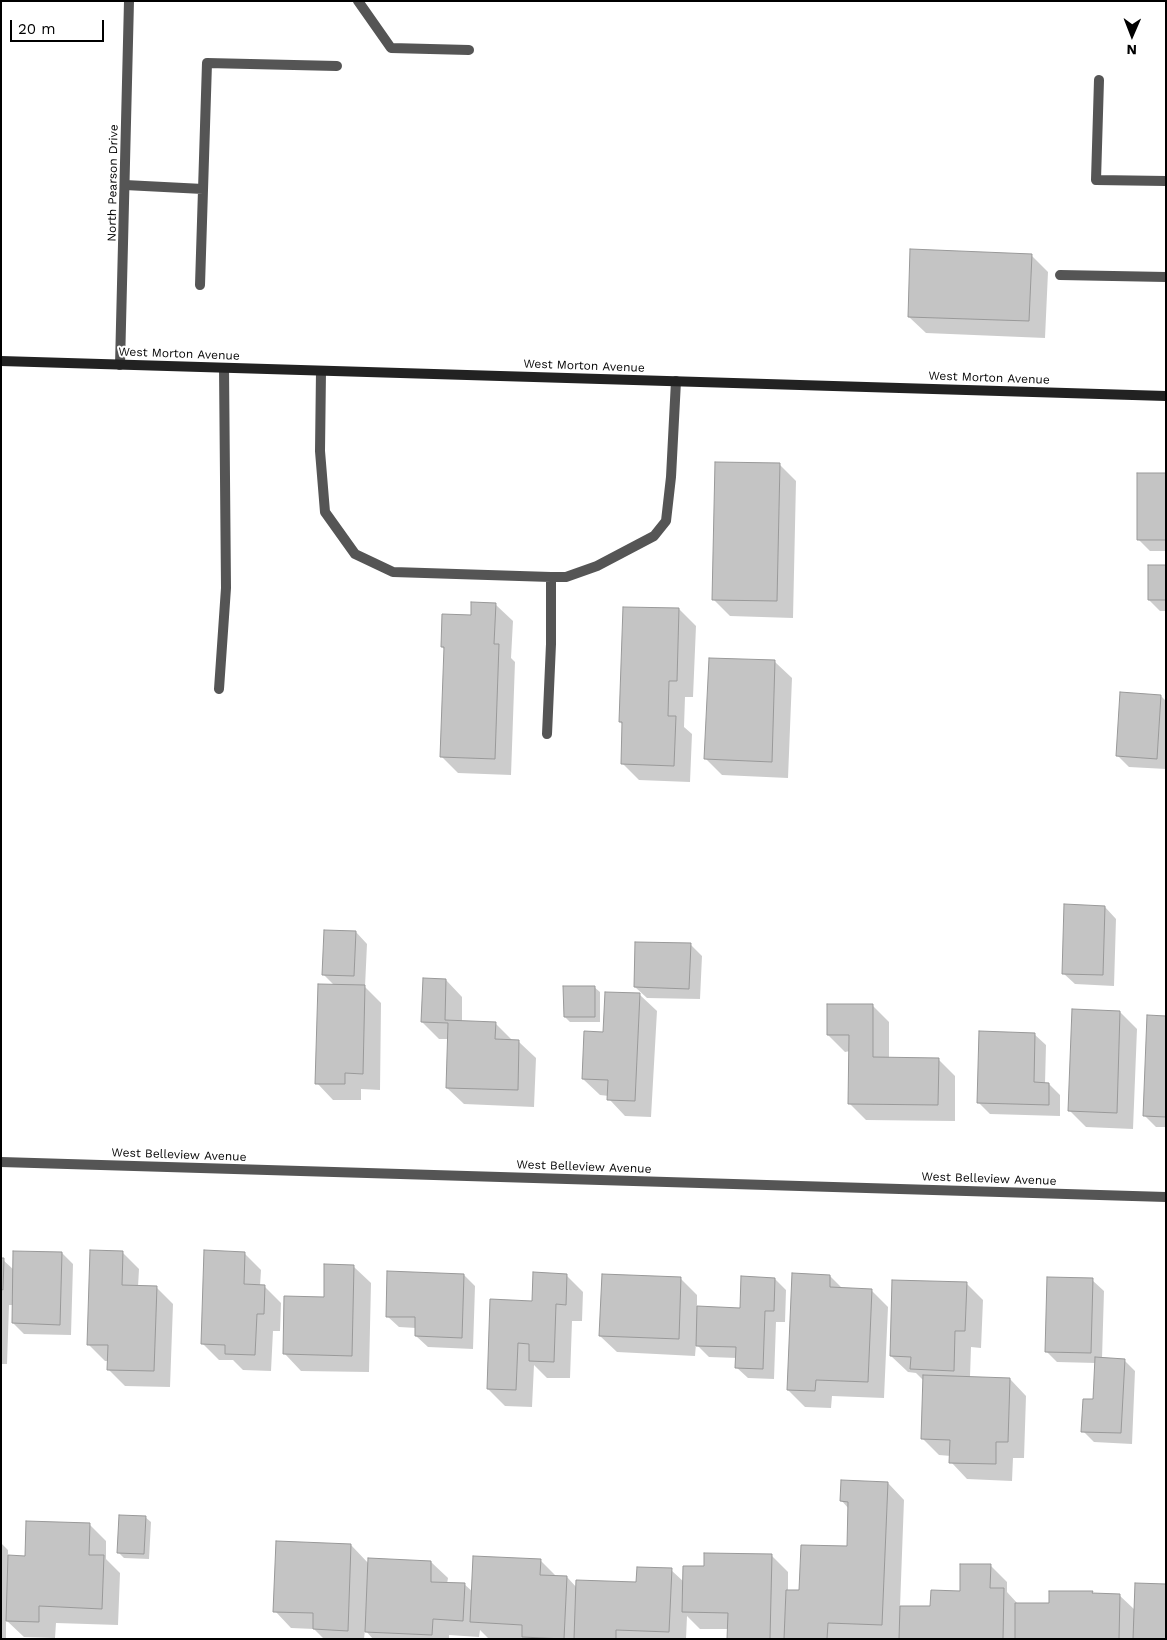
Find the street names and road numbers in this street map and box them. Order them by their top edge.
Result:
street label: North Pearson Drive [105,124,121,242]
street label: West Morton Avenue [118,345,240,363]
street label: West Morton Avenue [523,357,645,375]
street label: West Morton Avenue [928,369,1050,387]
street label: West Belleview Avenue [111,1145,247,1165]
street label: West Belleview Avenue [516,1157,652,1177]
street label: West Belleview Avenue [921,1169,1057,1189]

